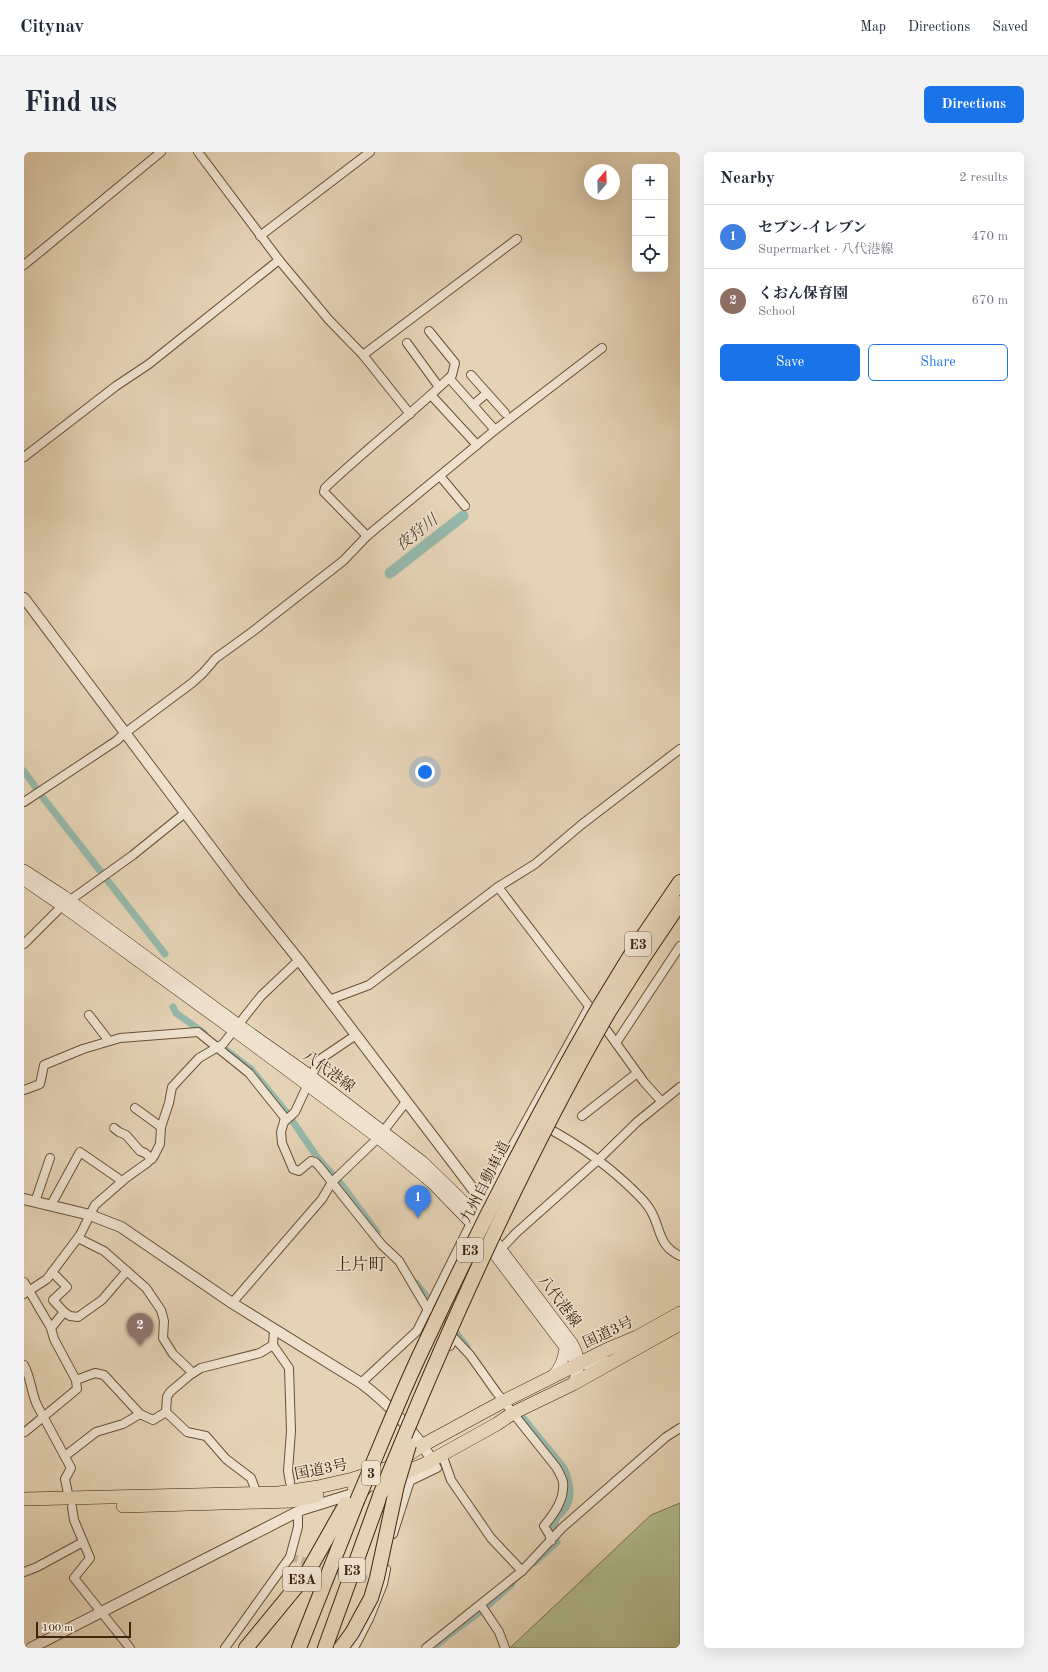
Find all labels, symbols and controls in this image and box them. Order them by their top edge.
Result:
text: Citynav [20,18,84,37]
text: Map [860,20,886,34]
text: Directions [908,20,970,34]
text: Saved [992,20,1028,34]
button: Directions [924,86,1024,123]
text: Find us [24,90,117,118]
north arrow [584,164,620,200]
map controls [632,164,668,272]
button: + [632,164,668,200]
text: Nearby [720,170,775,187]
text: 2 results [959,171,1008,184]
button: − [632,200,668,236]
text: セブン-イレブン [758,221,867,236]
text: 1 [729,230,737,243]
text: 470 m [971,230,1008,243]
button: locate [632,236,668,272]
text: Supermarket · 八代港線 [758,243,893,256]
text: くおん保育園 [758,287,848,302]
text: 2 [729,294,737,307]
text: 670 m [971,294,1008,307]
text: School [758,305,795,318]
button: Save [720,344,860,381]
button: Share [868,344,1008,381]
water label: 夜狩川 [392,510,443,555]
your location [415,762,435,782]
road number: E3 [625,932,651,956]
street label: 八代港線 [299,1047,358,1096]
street label: 九州自動車道 [457,1138,513,1226]
pin: 1 [405,1185,431,1218]
road number: E3 [457,1238,483,1262]
district label: 上片町 [335,1255,386,1274]
street label: 八代港線 [535,1272,584,1330]
pin: 2 [127,1313,153,1346]
street label: 国道3号 [580,1313,636,1352]
street label: 国道3号 [293,1456,349,1483]
road number: 3 [362,1461,380,1485]
road number: E3 [339,1558,365,1582]
road number: E3A [283,1567,321,1591]
scale bar [36,1620,131,1639]
text: 100 m [42,1623,73,1634]

